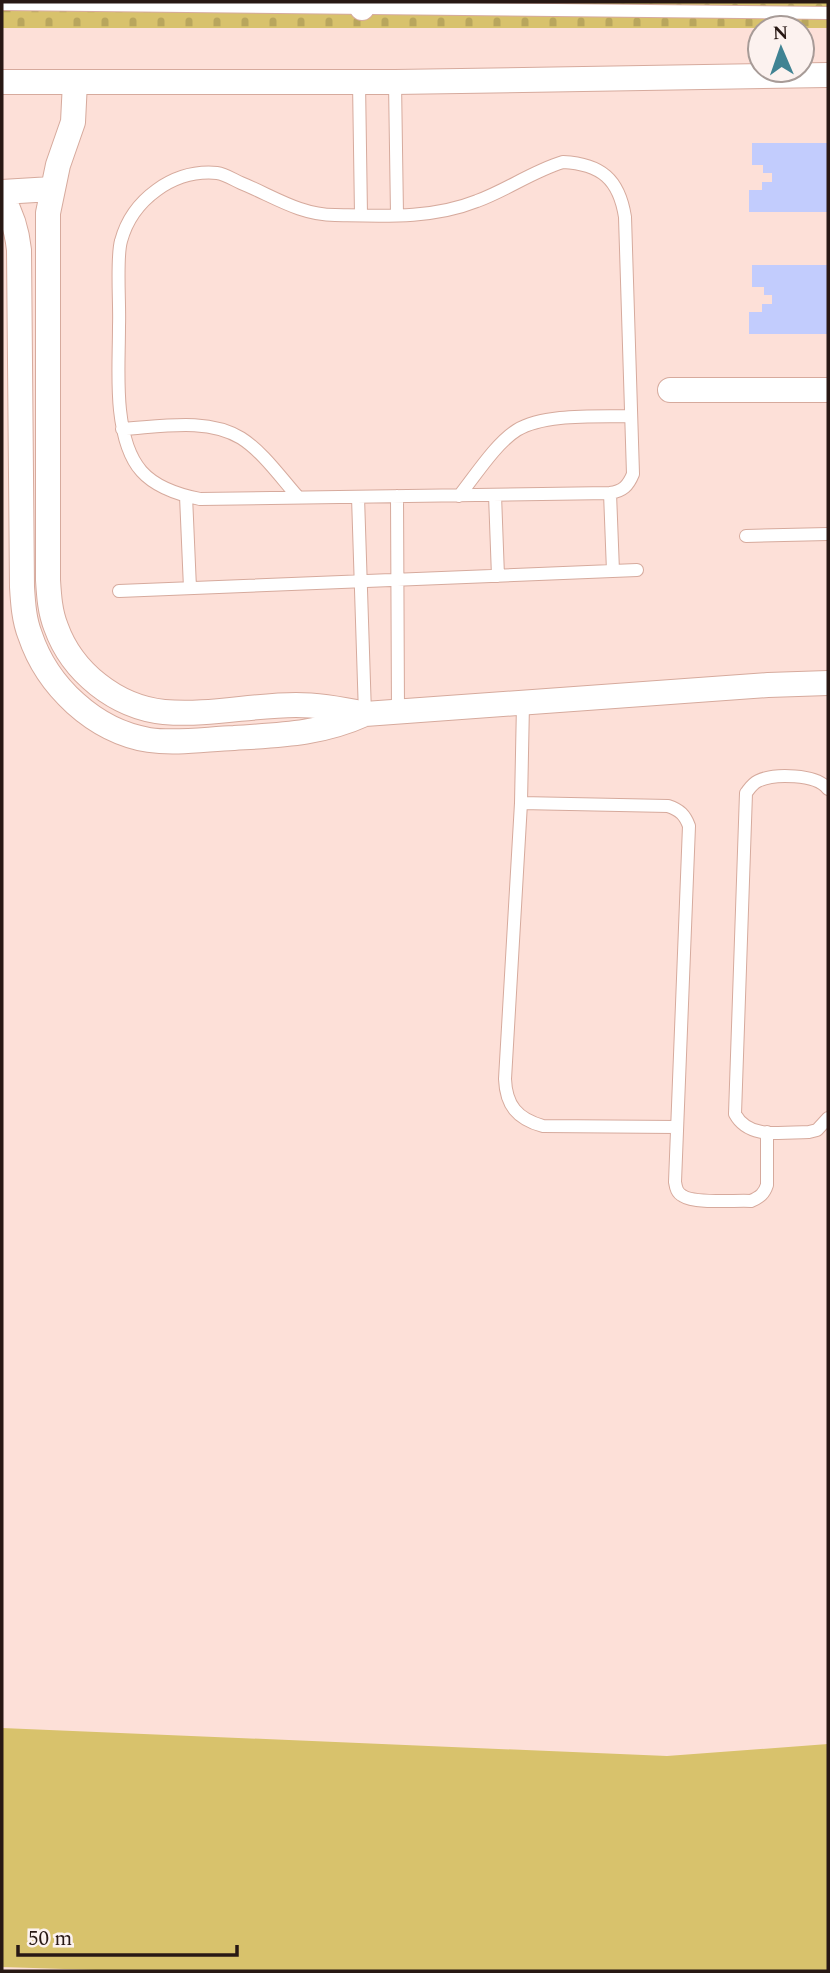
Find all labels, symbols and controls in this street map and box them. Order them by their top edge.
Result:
north arrow [746,14,816,84]
text: N [772,19,789,48]
scale bar [18,1913,236,1957]
text: 50 m [28,1923,72,1955]

